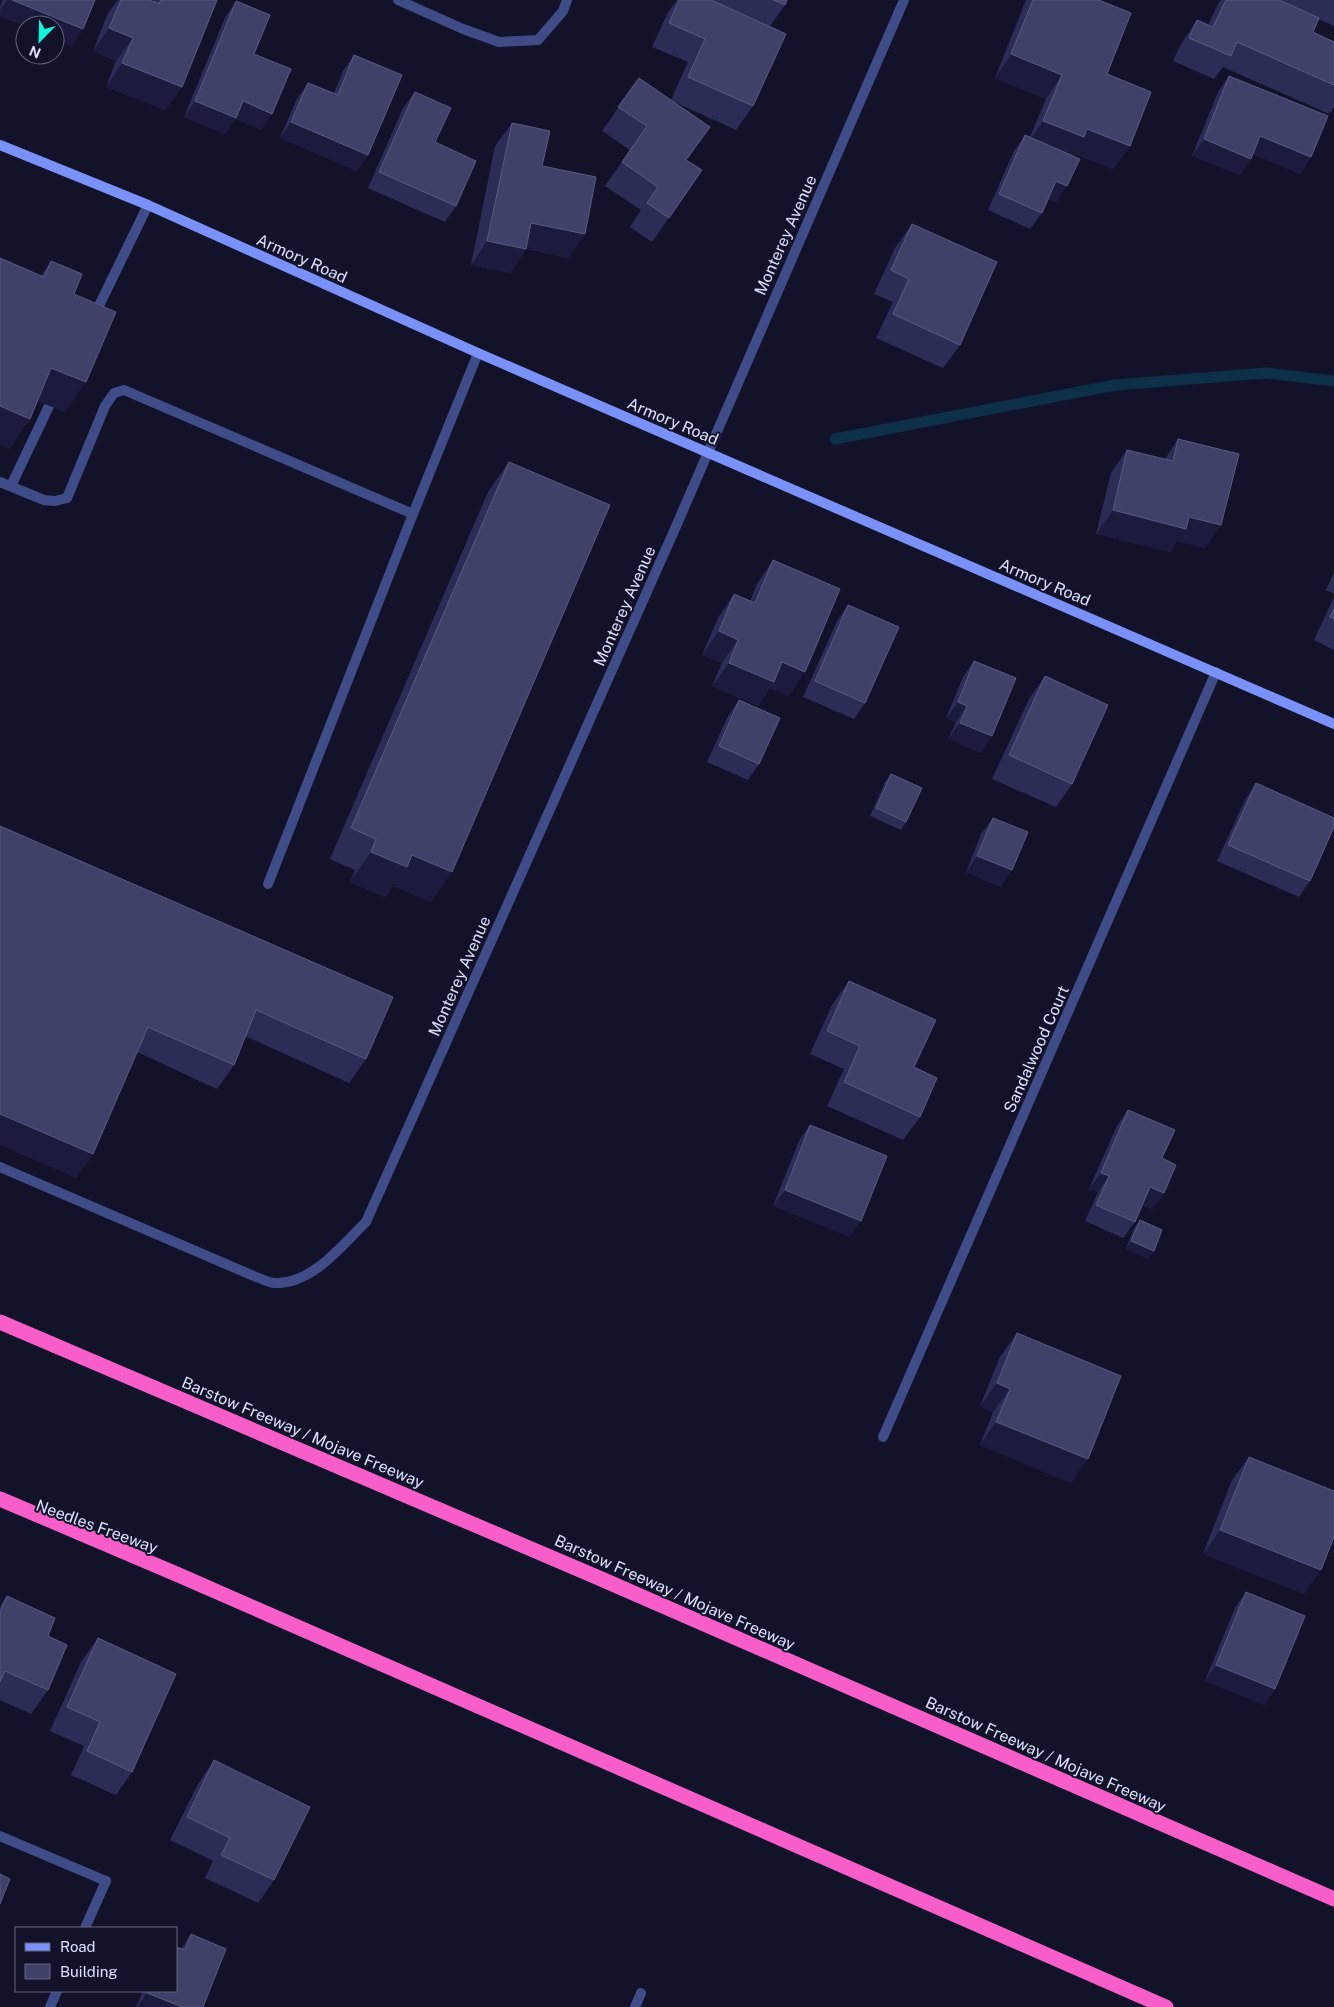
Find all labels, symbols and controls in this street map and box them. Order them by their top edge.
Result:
north arrow [15,15,65,65]
text: N [27,42,43,61]
street label: Monterey Avenue [750,172,820,298]
street label: Armory Road [254,230,350,287]
street label: Armory Road [624,394,721,449]
street label: Monterey Avenue [589,543,659,669]
street label: Armory Road [996,555,1093,610]
street label: Monterey Avenue [424,913,494,1039]
street label: Sandalwood Court [1000,983,1073,1116]
street label: Barstow Freeway / Mojave Freeway [179,1373,427,1492]
street label: Needles Freeway [33,1496,161,1557]
street label: Barstow Freeway / Mojave Freeway [552,1531,798,1654]
street label: Barstow Freeway / Mojave Freeway [923,1693,1169,1816]
legend [15,1927,178,1992]
text: Road [60,1938,96,1955]
text: Building [60,1963,118,1980]

